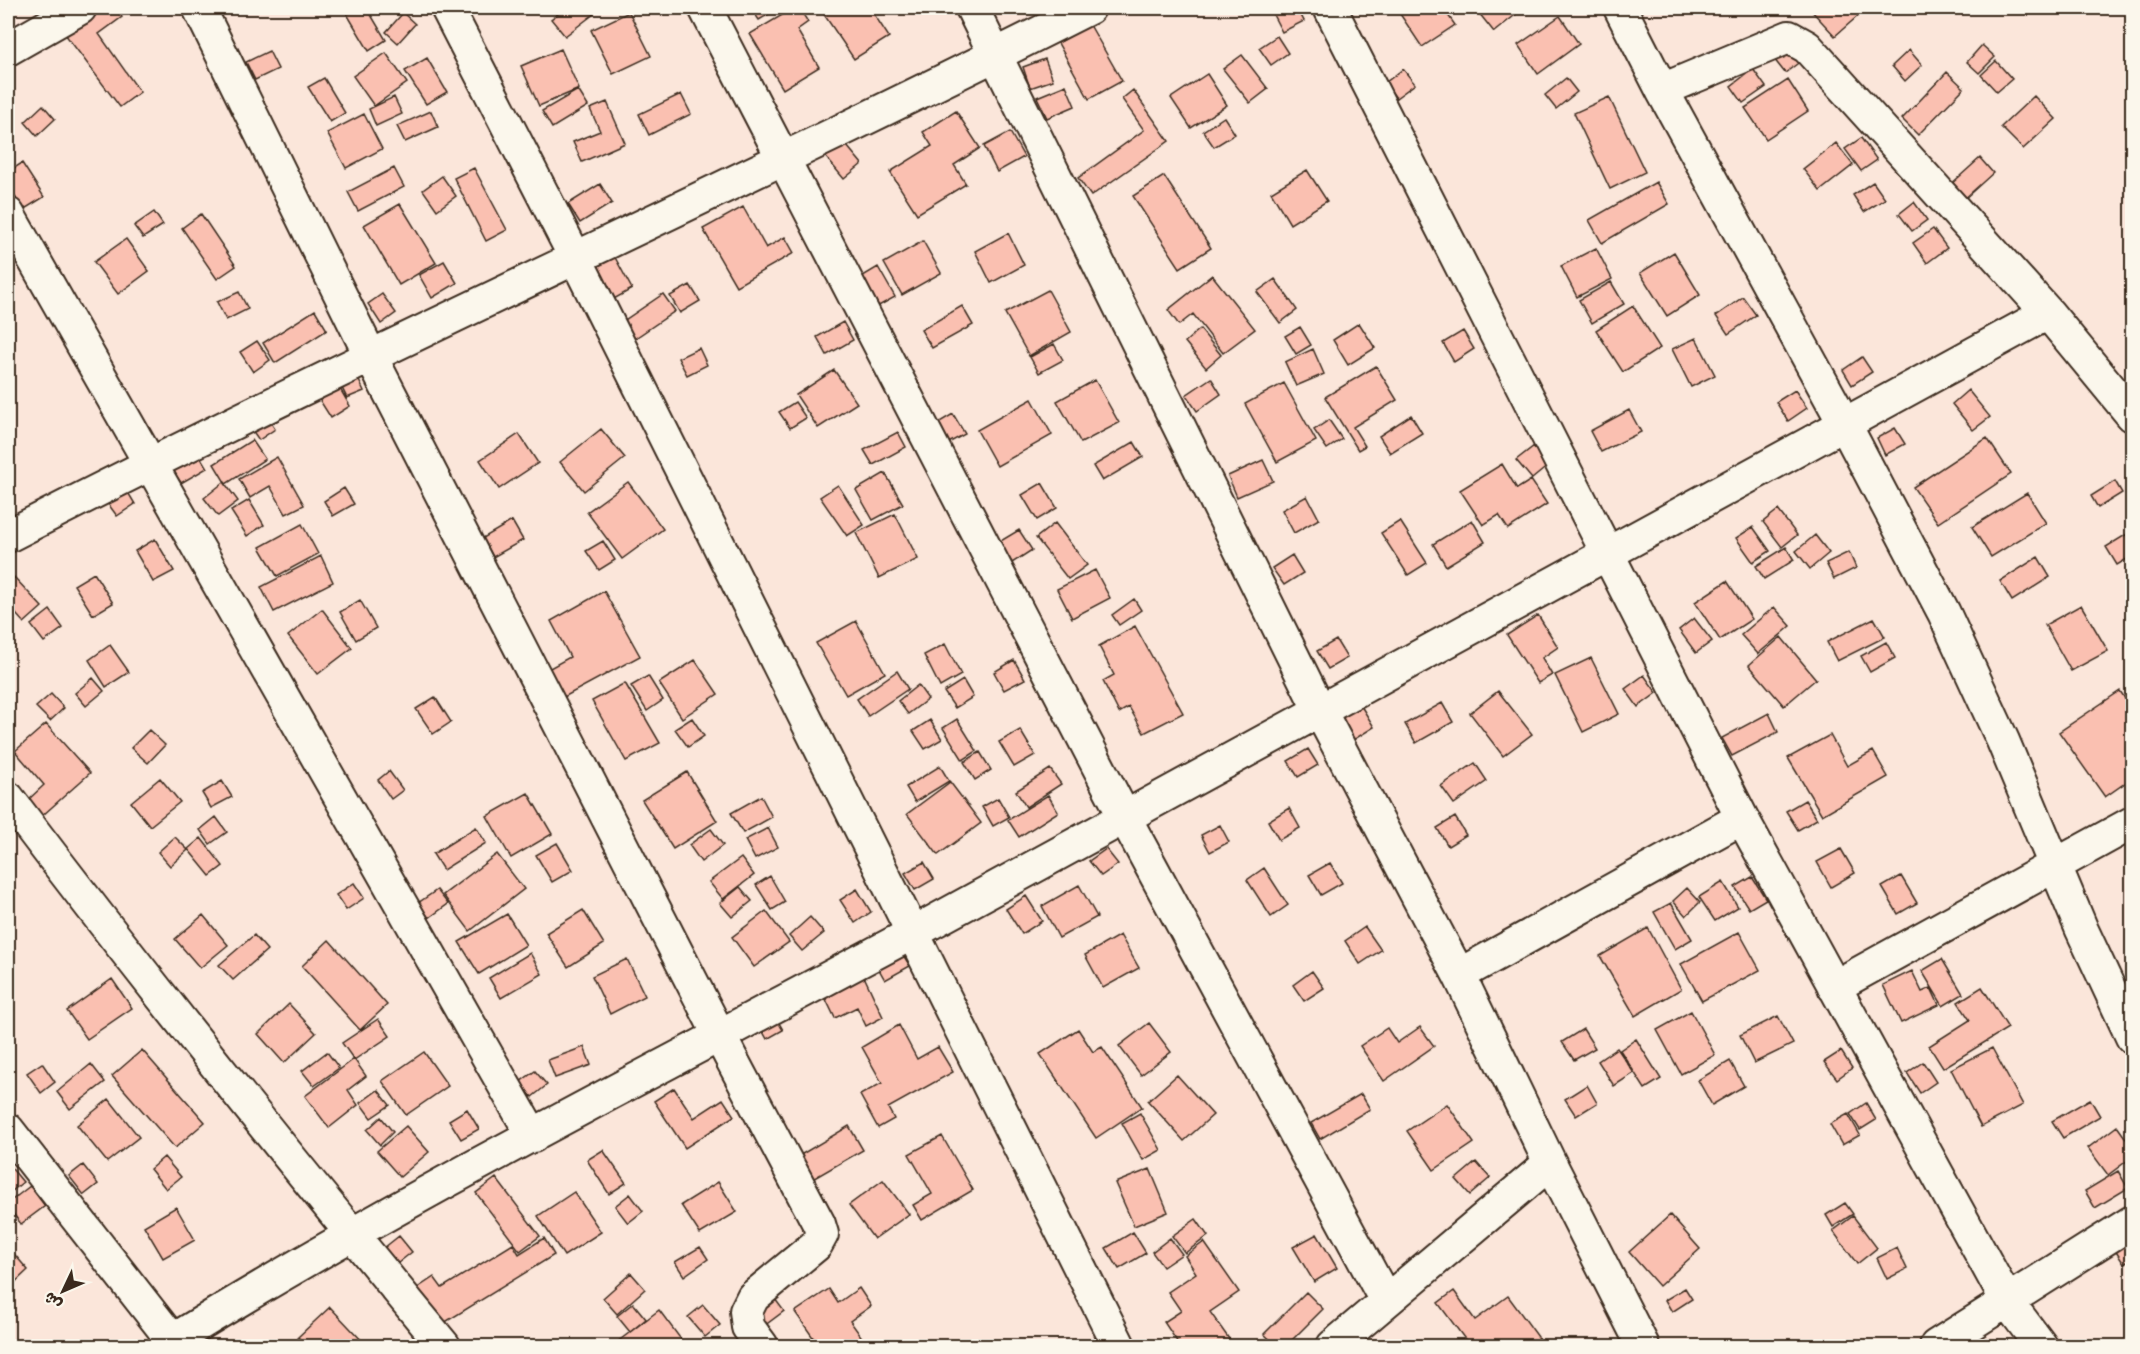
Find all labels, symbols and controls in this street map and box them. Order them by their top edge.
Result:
north arrow [33,1261,93,1321]
text: ش [40,1285,68,1314]

